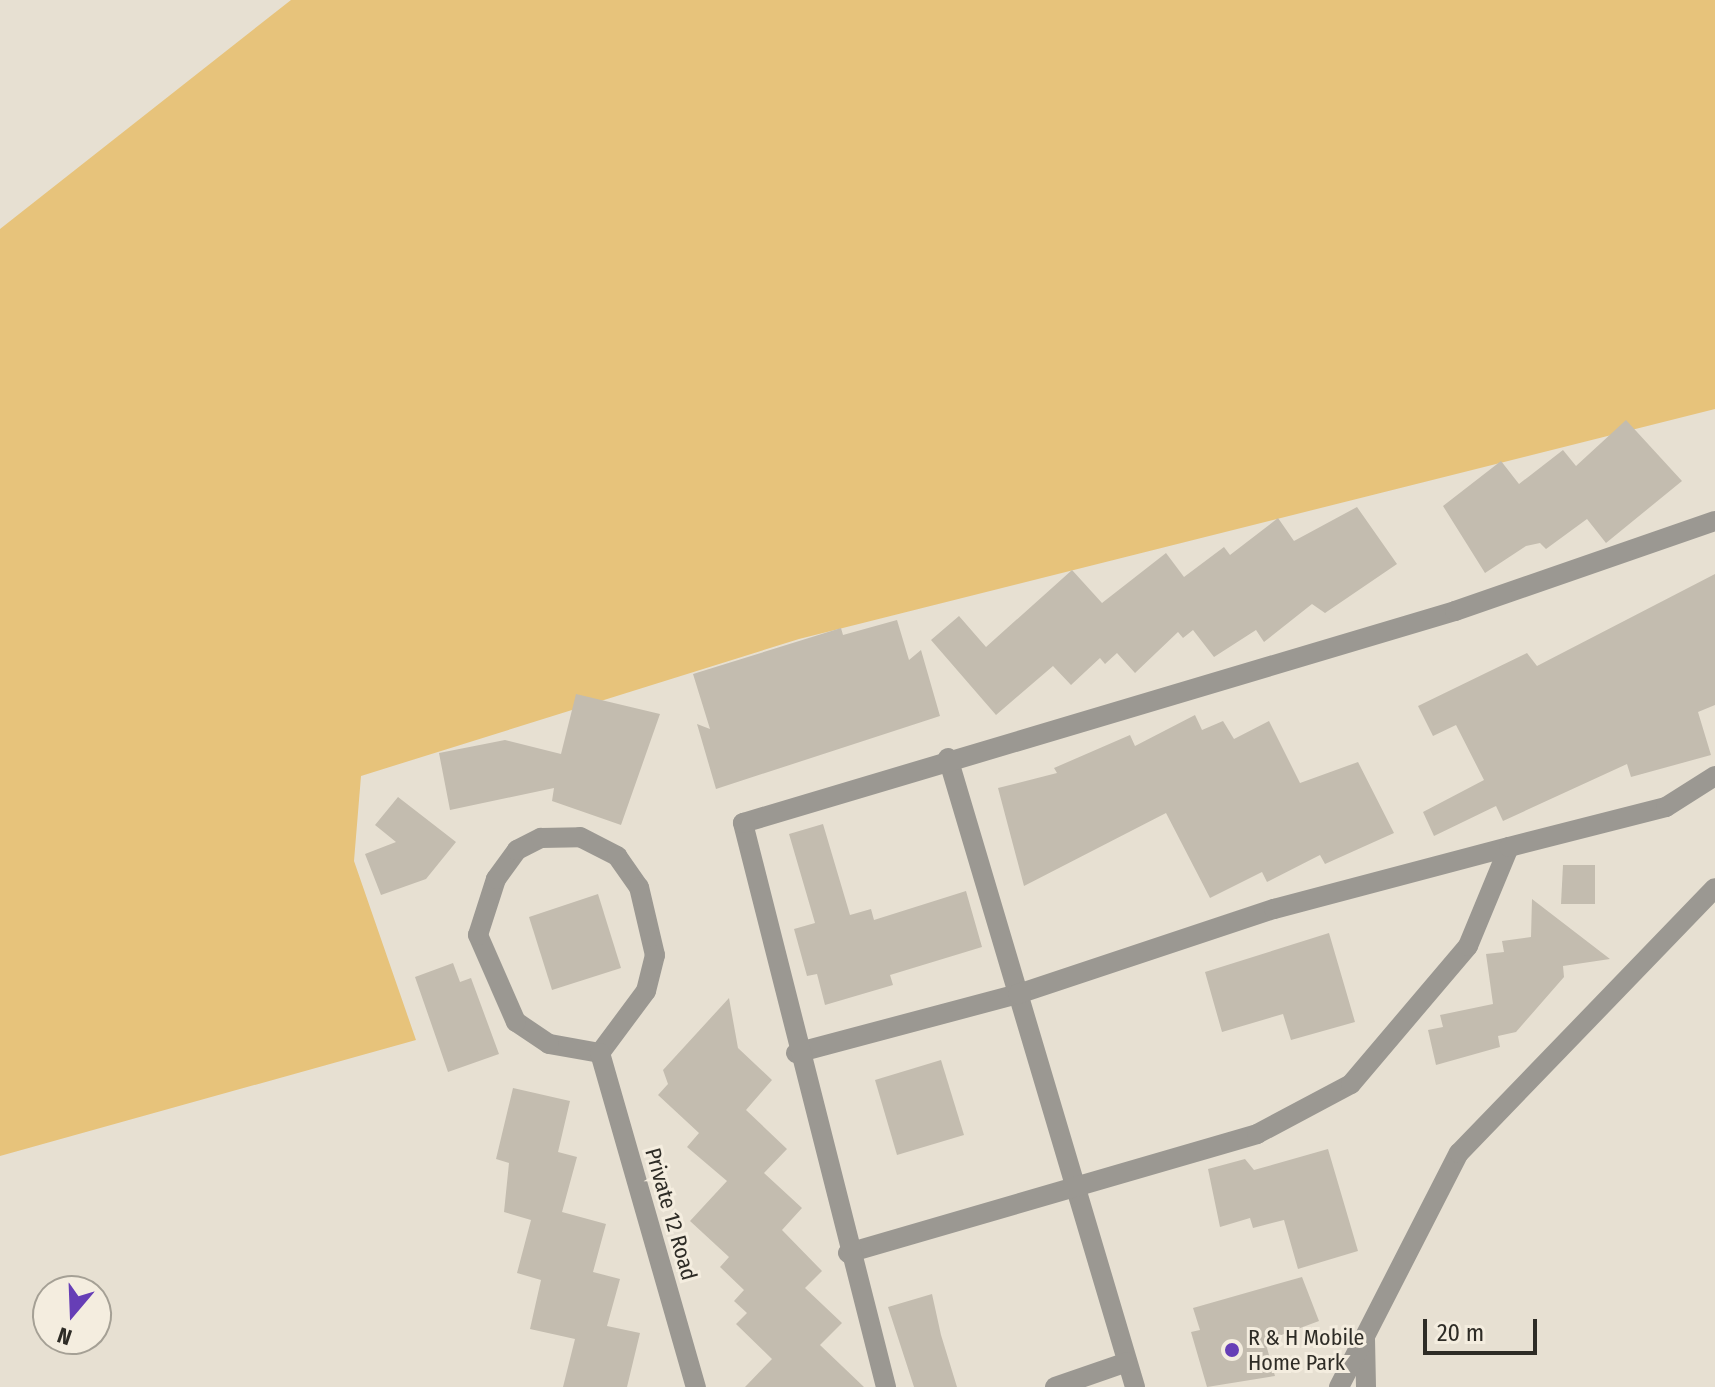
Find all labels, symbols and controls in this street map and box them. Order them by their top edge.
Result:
street label: Private 12 Road [639,1145,703,1283]
north arrow [32,1275,112,1355]
scale bar [1427,1303,1541,1353]
text: 20 m [1437,1319,1484,1347]
text: N [54,1321,75,1351]
place label: R & H Mobile Home Park [1248,1324,1364,1376]
marker: R & H Mobile Home Park [1223,1341,1241,1359]

